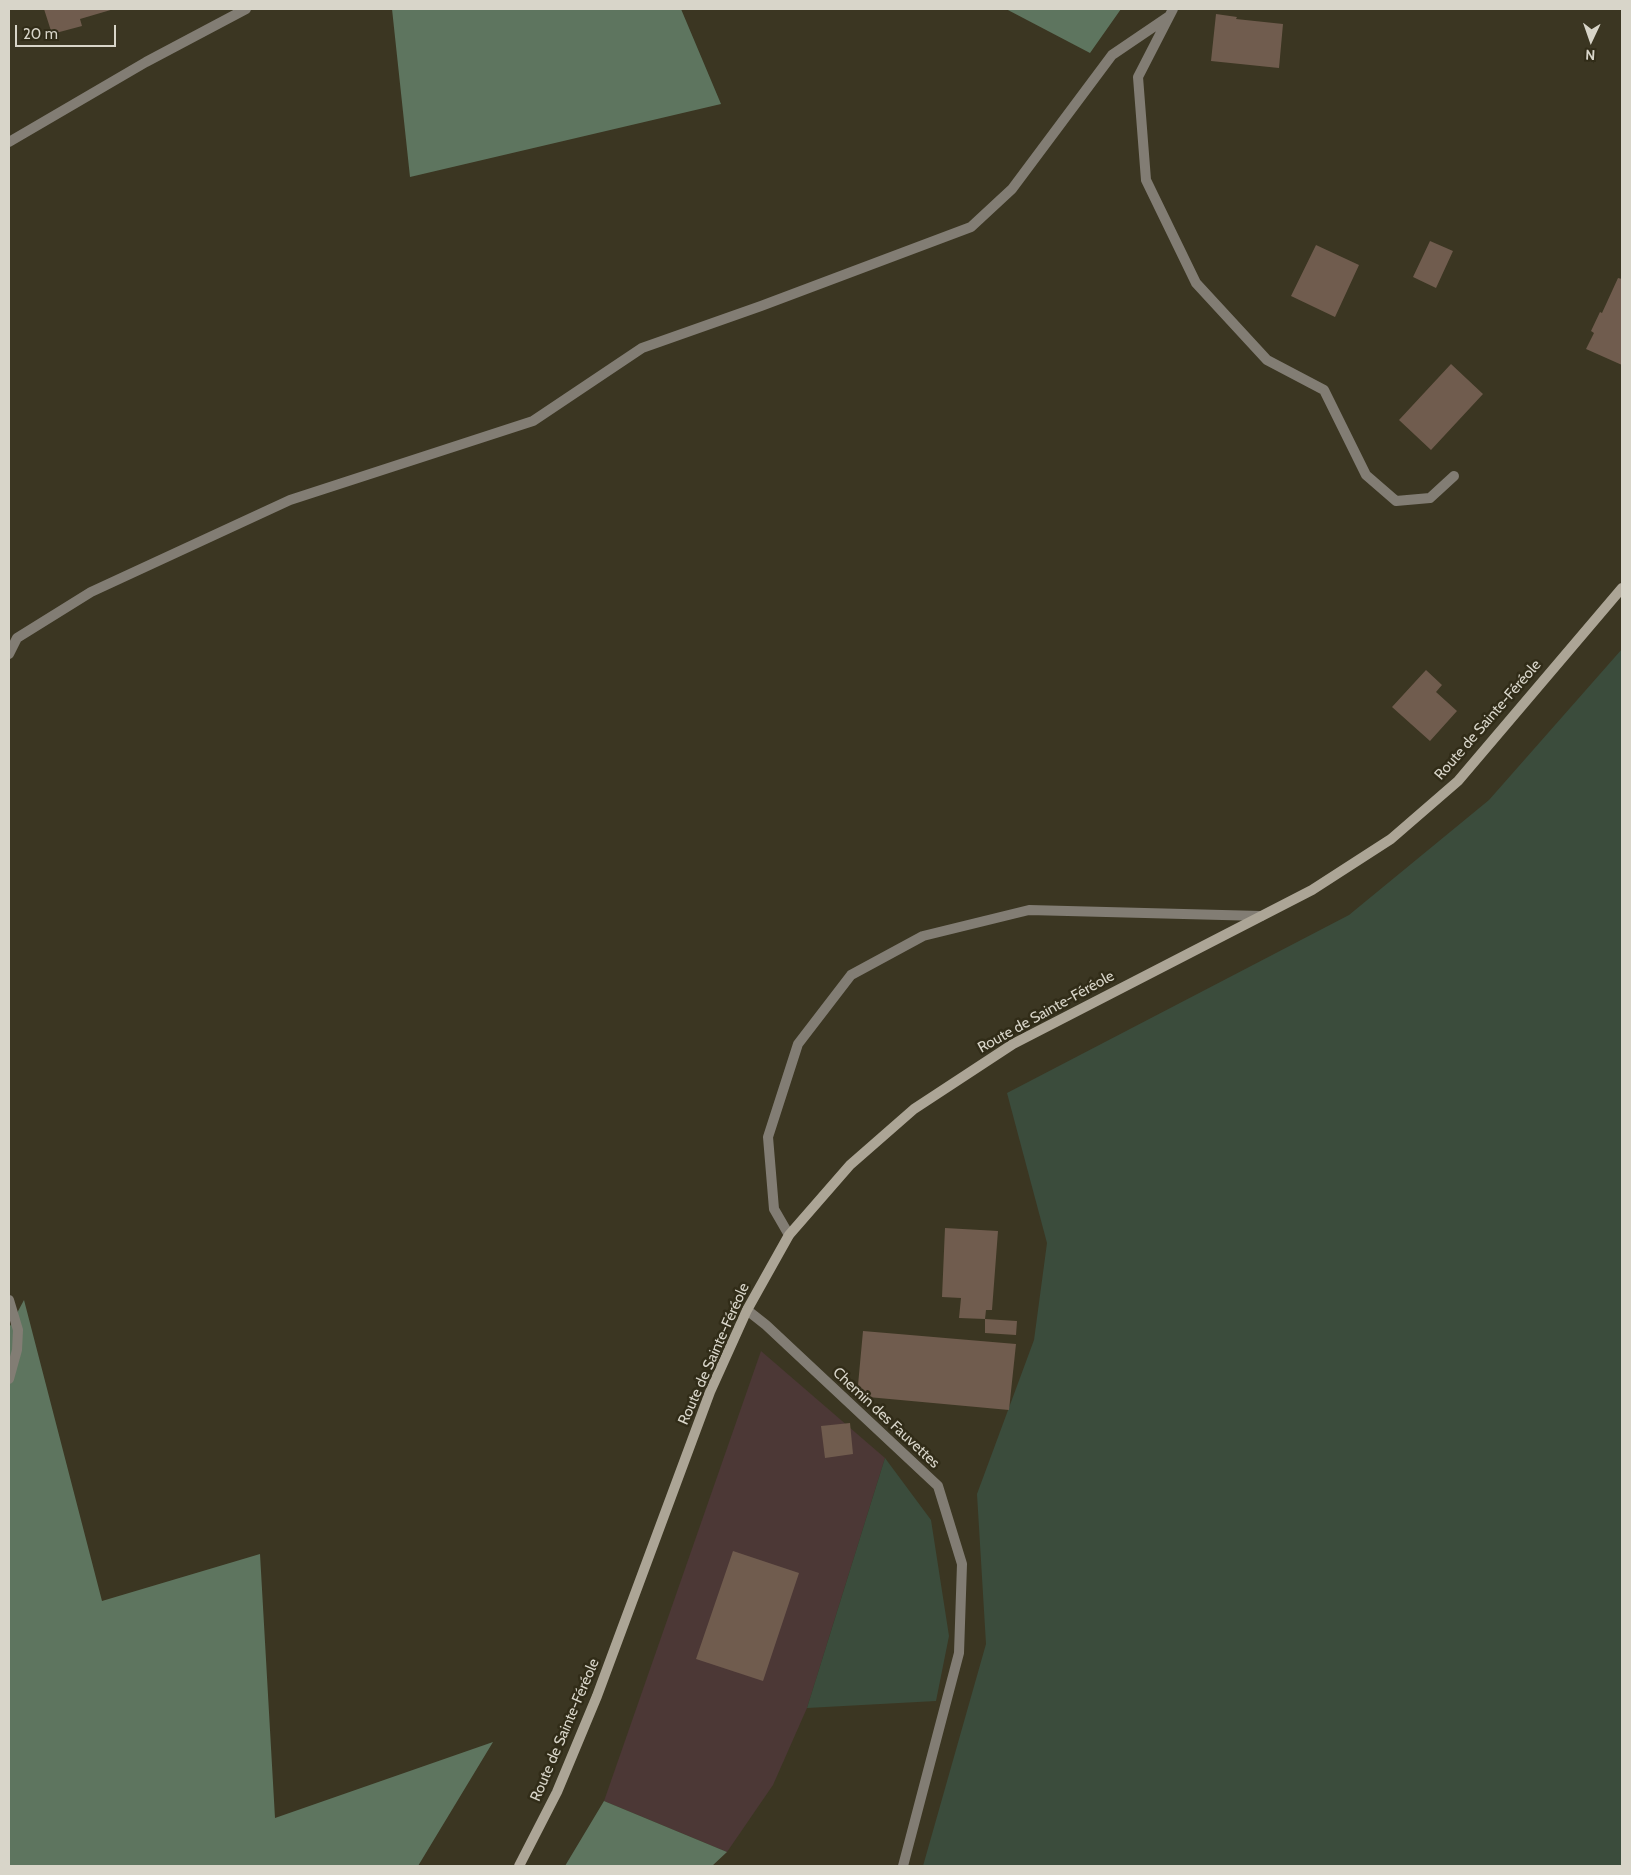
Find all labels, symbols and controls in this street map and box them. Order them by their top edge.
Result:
scale bar [18,15,119,47]
north arrow [1566,15,1616,65]
text: 20 m [23,25,58,43]
text: N [1585,46,1596,64]
street label: Route de Sainte-Féréole [1431,656,1545,784]
street label: Route de Sainte-Féréole [975,967,1117,1057]
street label: Route de Sainte-Féréole [675,1280,753,1428]
street label: Chemin des Fauvettes [829,1364,943,1472]
street label: Route de Sainte-Féréole [527,1656,603,1804]

